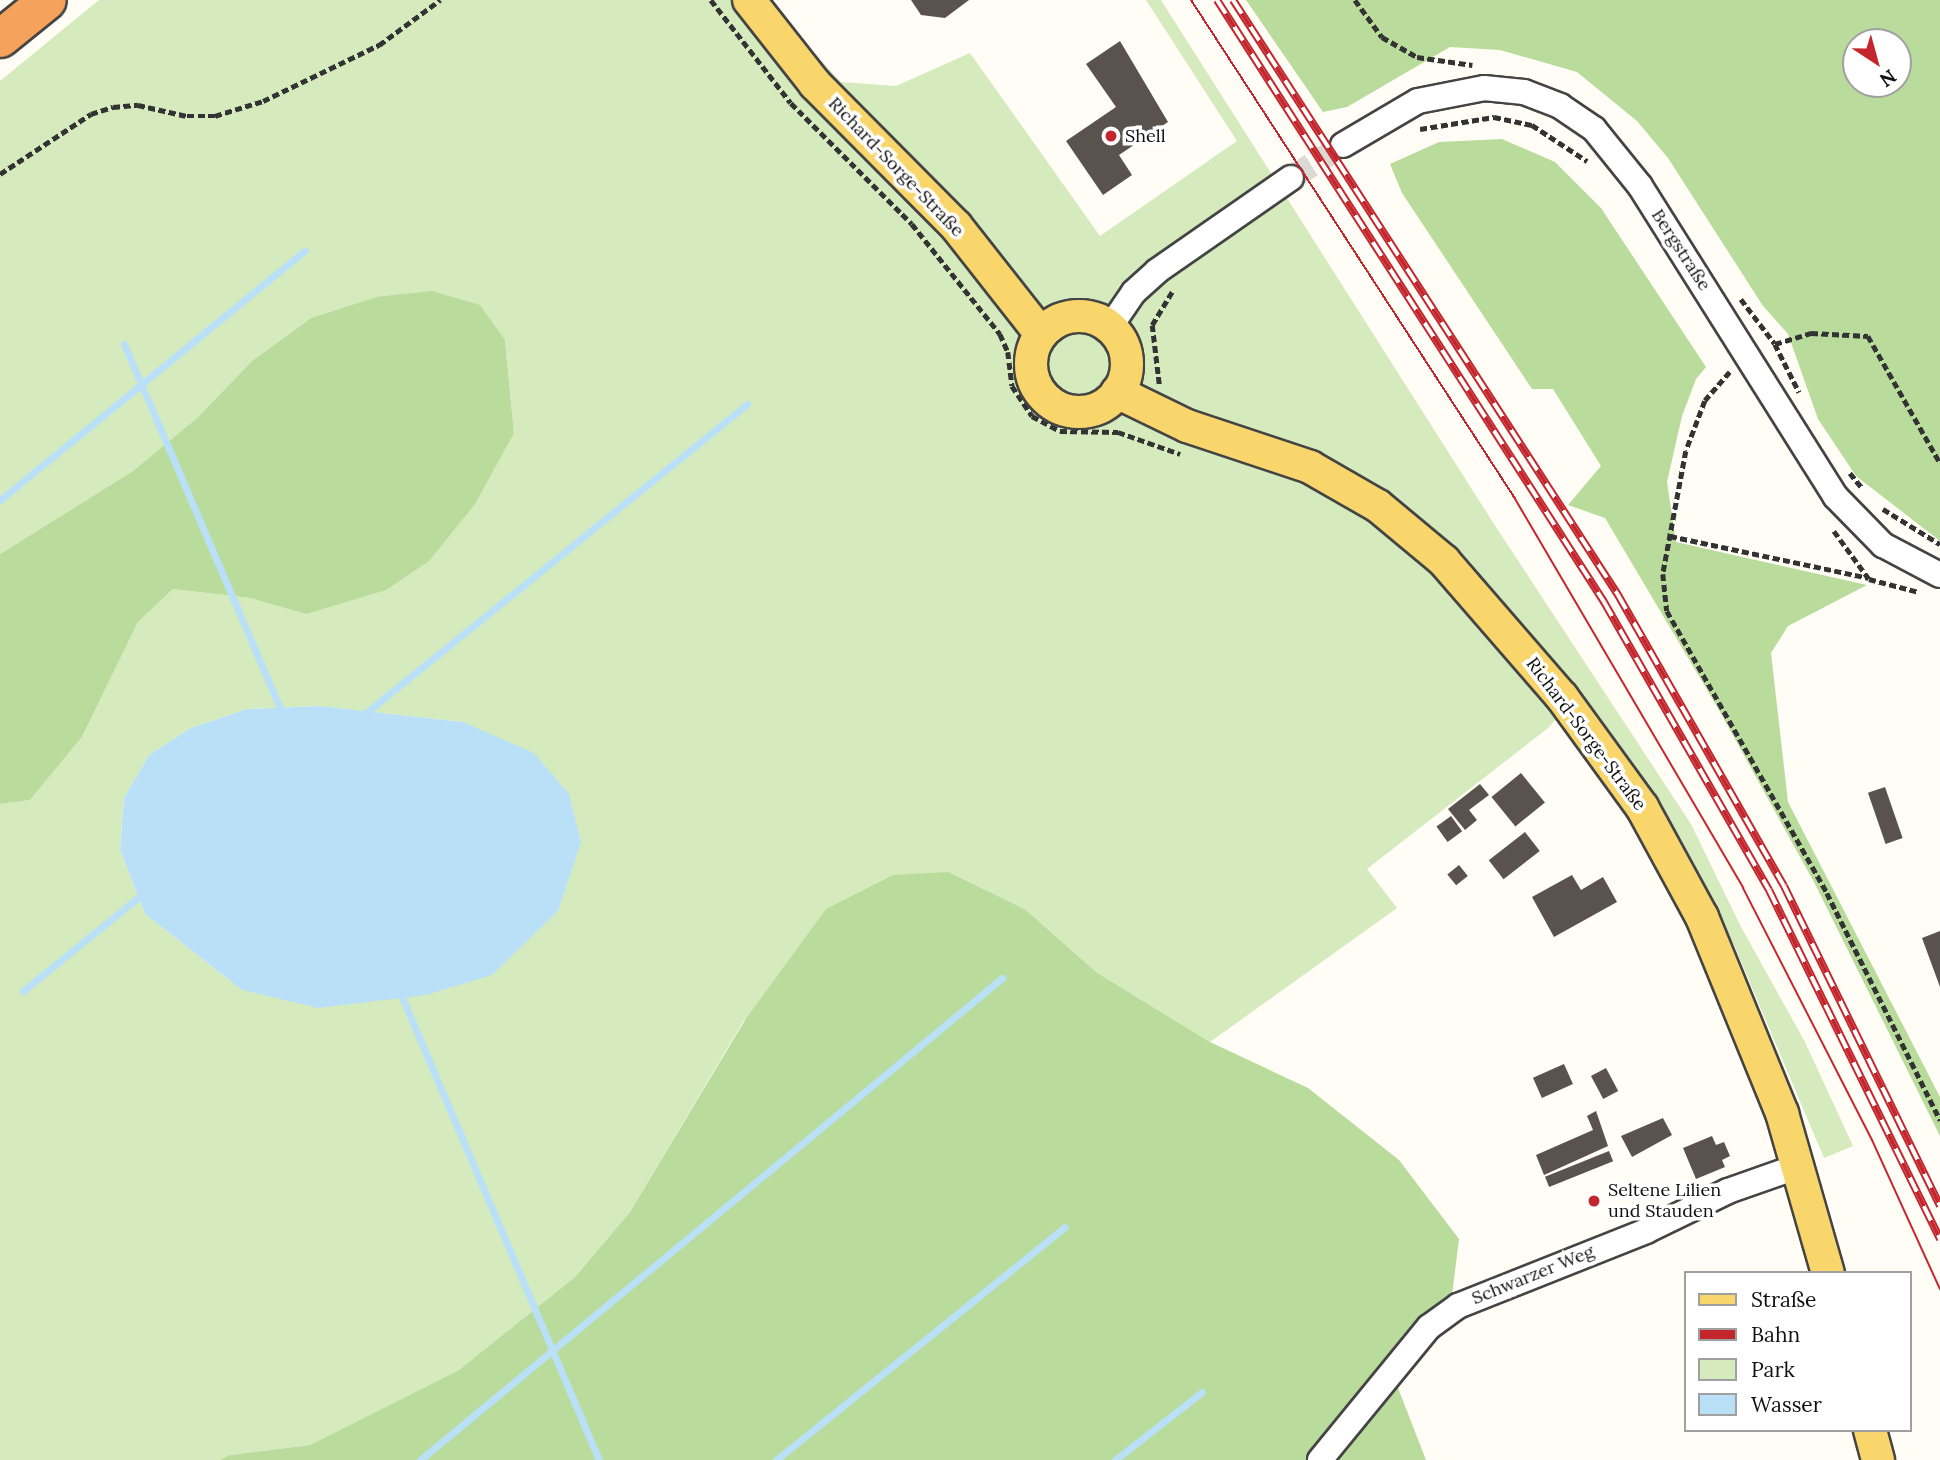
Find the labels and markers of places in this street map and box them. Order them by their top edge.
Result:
place label: Shell [1125,125,1166,147]
marker: Shell [1103,128,1119,144]
place label: Seltene Lilien und Stauden [1608,1180,1721,1222]
marker: Seltene Lilien und Stauden [1586,1193,1602,1209]

